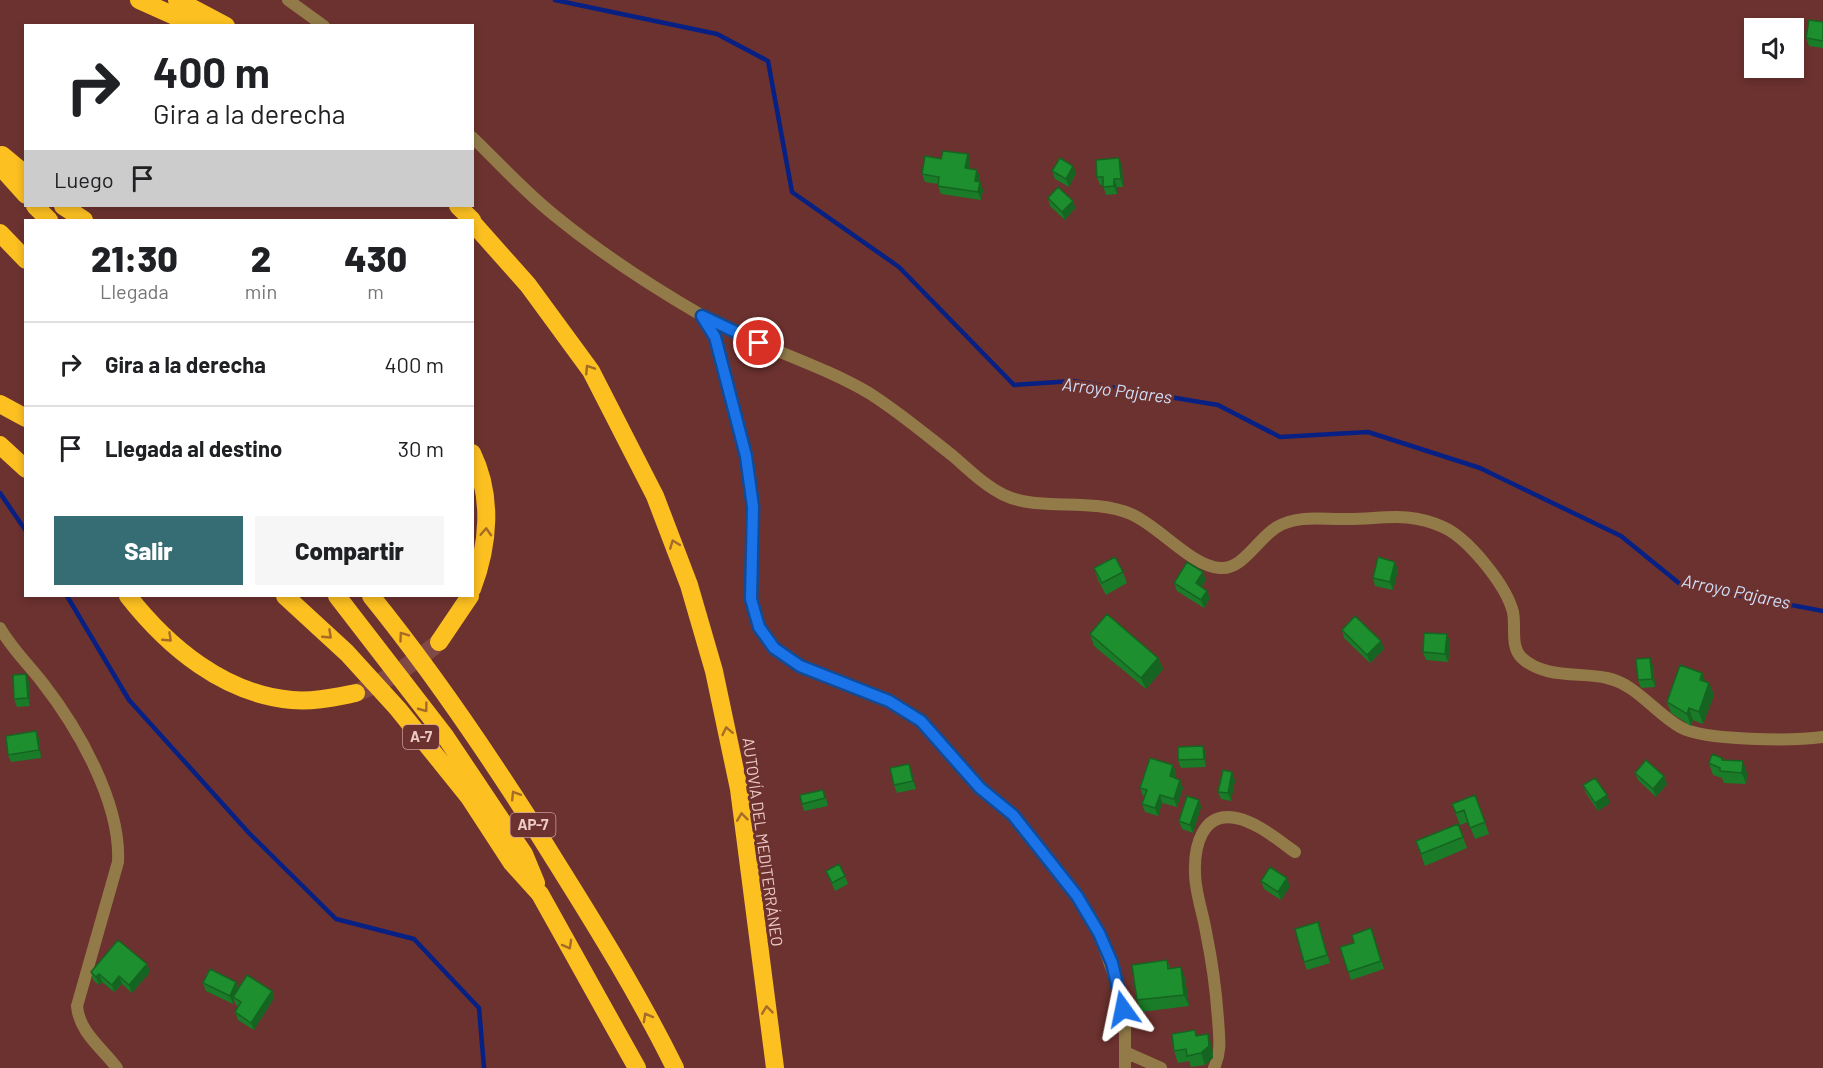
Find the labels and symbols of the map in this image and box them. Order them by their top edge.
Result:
pin [733,317,784,368]
one-way arrow [585,365,596,376]
water label: Arroyo Pajares [1061,372,1173,408]
one-way arrow [479,528,492,537]
one-way arrow [668,539,681,550]
water label: Arroyo Pajares [1680,569,1793,613]
one-way arrow [321,628,332,639]
one-way arrow [161,631,171,642]
one-way arrow [399,631,410,642]
one-way arrow [417,702,428,713]
road number: A-7 [403,725,439,749]
one-way arrow [721,727,734,737]
street label: AUTOVÍA DEL MEDITERRÁNEO [739,736,788,948]
one-way arrow [510,791,522,801]
one-way arrow [737,812,749,821]
road number: AP-7 [510,813,556,837]
one-way arrow [561,939,572,949]
position arrow [1091,977,1155,1041]
one-way arrow [762,1005,774,1015]
one-way arrow [643,1012,654,1023]

